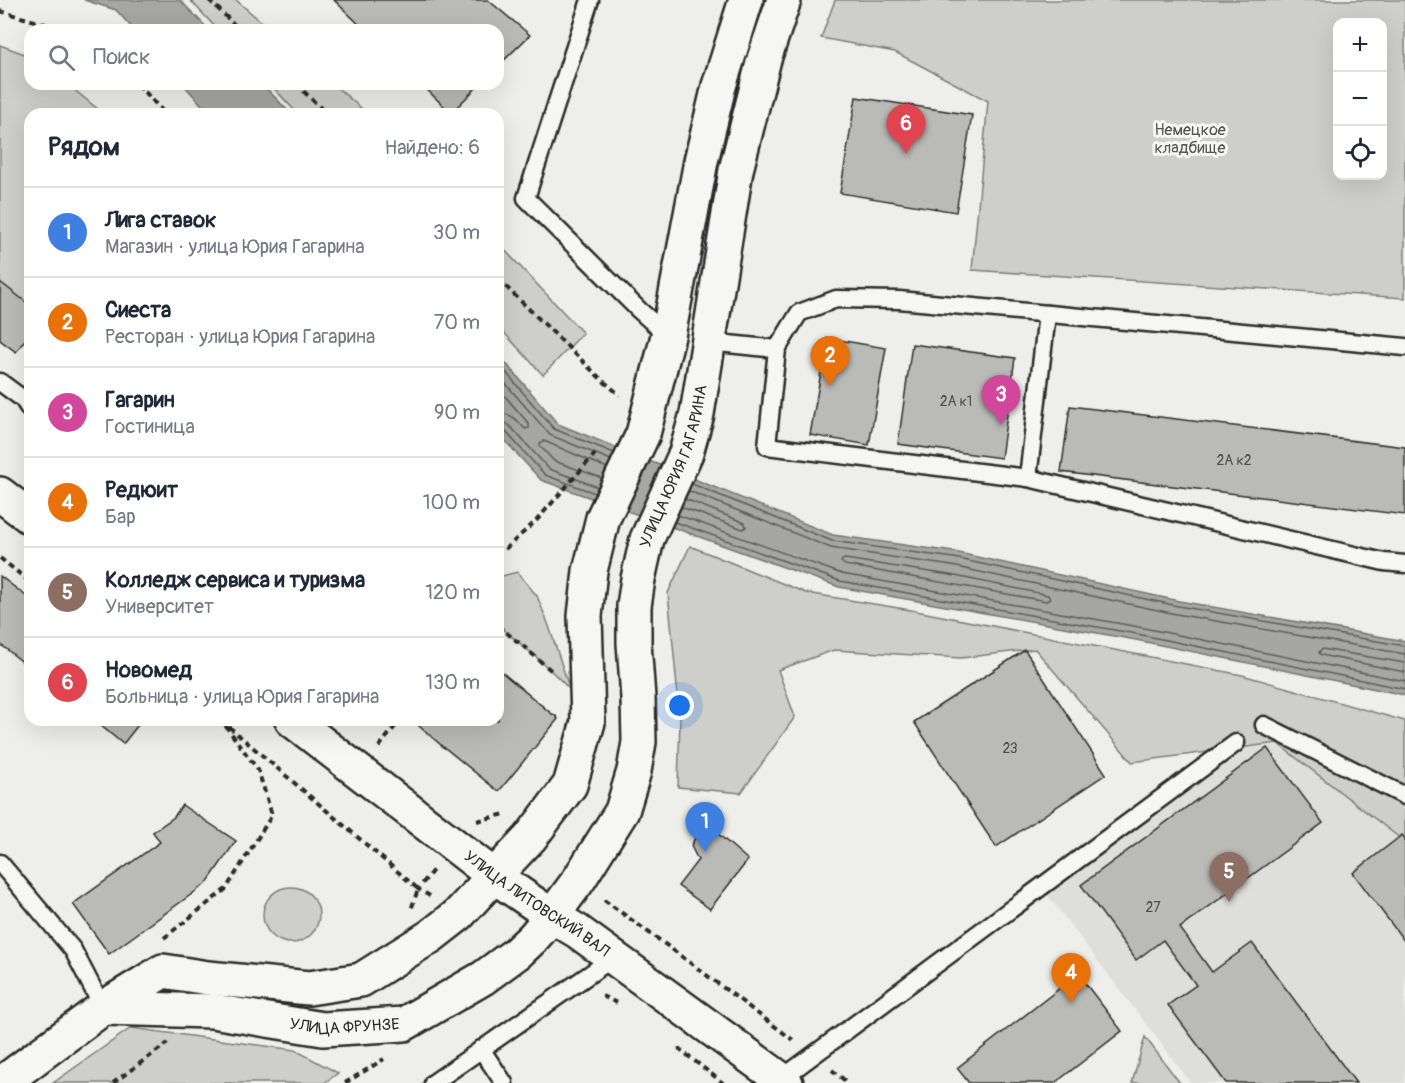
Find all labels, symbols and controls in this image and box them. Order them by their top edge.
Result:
map controls [1333,18,1387,180]
button: + [1333,18,1387,72]
search box [24,24,504,90]
icon: search [45,41,78,74]
text: Поиск [93,43,150,71]
button: − [1333,72,1387,126]
pin: 6 [886,104,926,154]
park label: Немецкое кладбище [1154,120,1226,158]
button: locate [1333,126,1387,180]
text: Рядом [48,131,120,163]
text: Найдено: 6 [385,135,480,160]
text: Лига ставок [105,206,216,234]
text: 1 [64,220,71,245]
text: 30 m [433,220,480,245]
text: Магазин · улица Юрия Гагарина [105,234,365,259]
text: Сиеста [105,296,171,324]
text: 2 [62,310,73,335]
text: 70 m [434,310,480,335]
text: Ресторан · улица Юрия Гагарина [105,324,375,349]
pin: 2 [810,336,850,386]
pin: 3 [982,376,1020,425]
street label: УЛИЦА ЮРИЯ ГАГАРИНА [635,383,712,549]
text: Гагарин [105,386,175,414]
house number: 2А к1 [940,393,972,410]
text: 3 [62,400,73,425]
text: 90 m [434,400,480,425]
text: Гостиница [105,414,195,439]
house number: 2А к2 [1217,452,1252,469]
text: Редюит [105,476,178,504]
text: 4 [62,490,73,515]
text: 100 m [423,490,480,515]
text: Бар [105,504,136,529]
text: Колледж сервиса и туризма [105,566,365,594]
text: 5 [62,580,73,605]
text: 120 m [425,580,480,605]
text: Университет [105,594,214,619]
text: Новомед [105,656,192,684]
text: 6 [62,670,73,695]
text: 130 m [425,670,480,695]
text: Больница · улица Юрия Гагарина [105,684,379,709]
your location [665,691,694,720]
house number: 23 [1002,740,1018,757]
pin: 1 [686,802,724,852]
street label: УЛИЦА ЛИТОВСКИЙ ВАЛ [460,846,613,961]
pin: 5 [1210,852,1248,902]
house number: 27 [1145,899,1161,916]
pin: 4 [1052,954,1090,1003]
street label: УЛИЦА ФРУНЗЕ [288,1014,400,1039]

